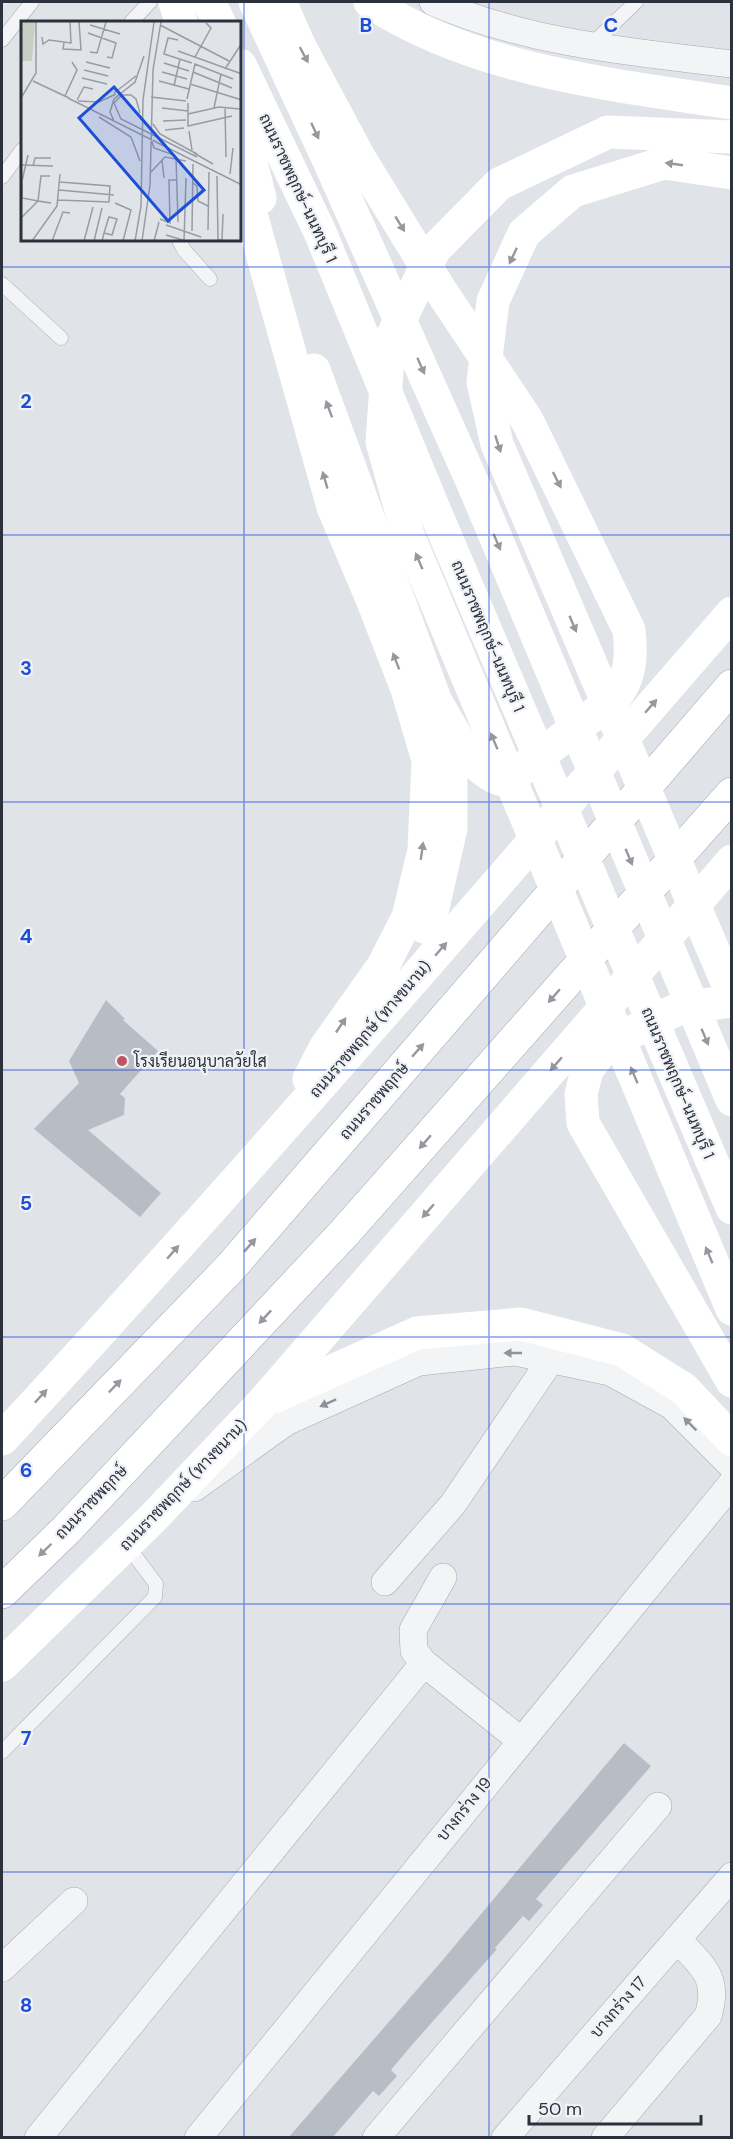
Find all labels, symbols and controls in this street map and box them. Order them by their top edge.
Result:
text: B [360,12,372,38]
text: C [604,12,618,38]
inset map [21,21,242,242]
one-way arrow [299,46,309,63]
street label: ถนนราชพฤกษ์-นนทบุรี 1 [253,109,344,267]
one-way arrow [311,122,320,139]
one-way arrow [664,160,683,169]
one-way arrow [395,216,406,232]
one-way arrow [509,248,518,265]
one-way arrow [416,357,426,375]
text: 2 [20,388,32,414]
one-way arrow [323,400,333,418]
one-way arrow [494,435,503,453]
one-way arrow [320,471,329,489]
one-way arrow [551,471,561,489]
one-way arrow [492,533,502,551]
one-way arrow [414,551,424,569]
street label: ถนนราชพฤกษ์-นนทบุรี 1 [446,556,531,715]
one-way arrow [569,615,578,632]
one-way arrow [391,652,400,670]
text: 3 [20,655,32,681]
one-way arrow [644,699,657,714]
one-way arrow [489,731,499,749]
one-way arrow [418,841,427,860]
one-way arrow [625,848,635,866]
text: 4 [20,923,33,949]
one-way arrow [434,942,447,957]
street label: ถนนราชพฤกษ์ (ทางขนาน) [305,957,435,1101]
one-way arrow [548,988,561,1003]
street label: ถนนราชพฤกษ์-นนทบุรี 1 [636,1003,721,1162]
one-way arrow [335,1017,346,1033]
one-way arrow [700,1028,710,1046]
one-way arrow [411,1043,424,1058]
place label: โรงเรียนอนุบาลวัยใส [133,1050,267,1073]
marker: โรงเรียนอนุบาลวัยใส [115,1054,129,1068]
one-way arrow [550,1056,563,1071]
street label: ถนนราชพฤกษ์ [335,1059,413,1143]
one-way arrow [629,1066,639,1084]
one-way arrow [419,1134,432,1149]
text: 5 [20,1190,32,1216]
one-way arrow [422,1203,435,1218]
one-way arrow [243,1238,256,1253]
one-way arrow [166,1245,180,1260]
one-way arrow [704,1246,714,1264]
one-way arrow [259,1309,272,1324]
one-way arrow [504,1348,523,1358]
one-way arrow [108,1380,122,1394]
one-way arrow [34,1389,47,1404]
one-way arrow [318,1398,336,1408]
street label: ถนนราชพฤกษ์ (ทางขนาน) [113,1413,251,1555]
one-way arrow [684,1418,698,1432]
text: 6 [20,1457,32,1483]
street label: ถนนราชพฤกษ์ [49,1459,132,1544]
one-way arrow [38,1543,52,1557]
text: 7 [21,1725,32,1751]
street label: บางกร่าง 19 [432,1773,496,1845]
street label: บางกร่าง 17 [585,1972,651,2042]
text: 8 [20,1992,32,2018]
scale bar [529,2088,702,2126]
text: 50 m [538,2097,582,2121]

